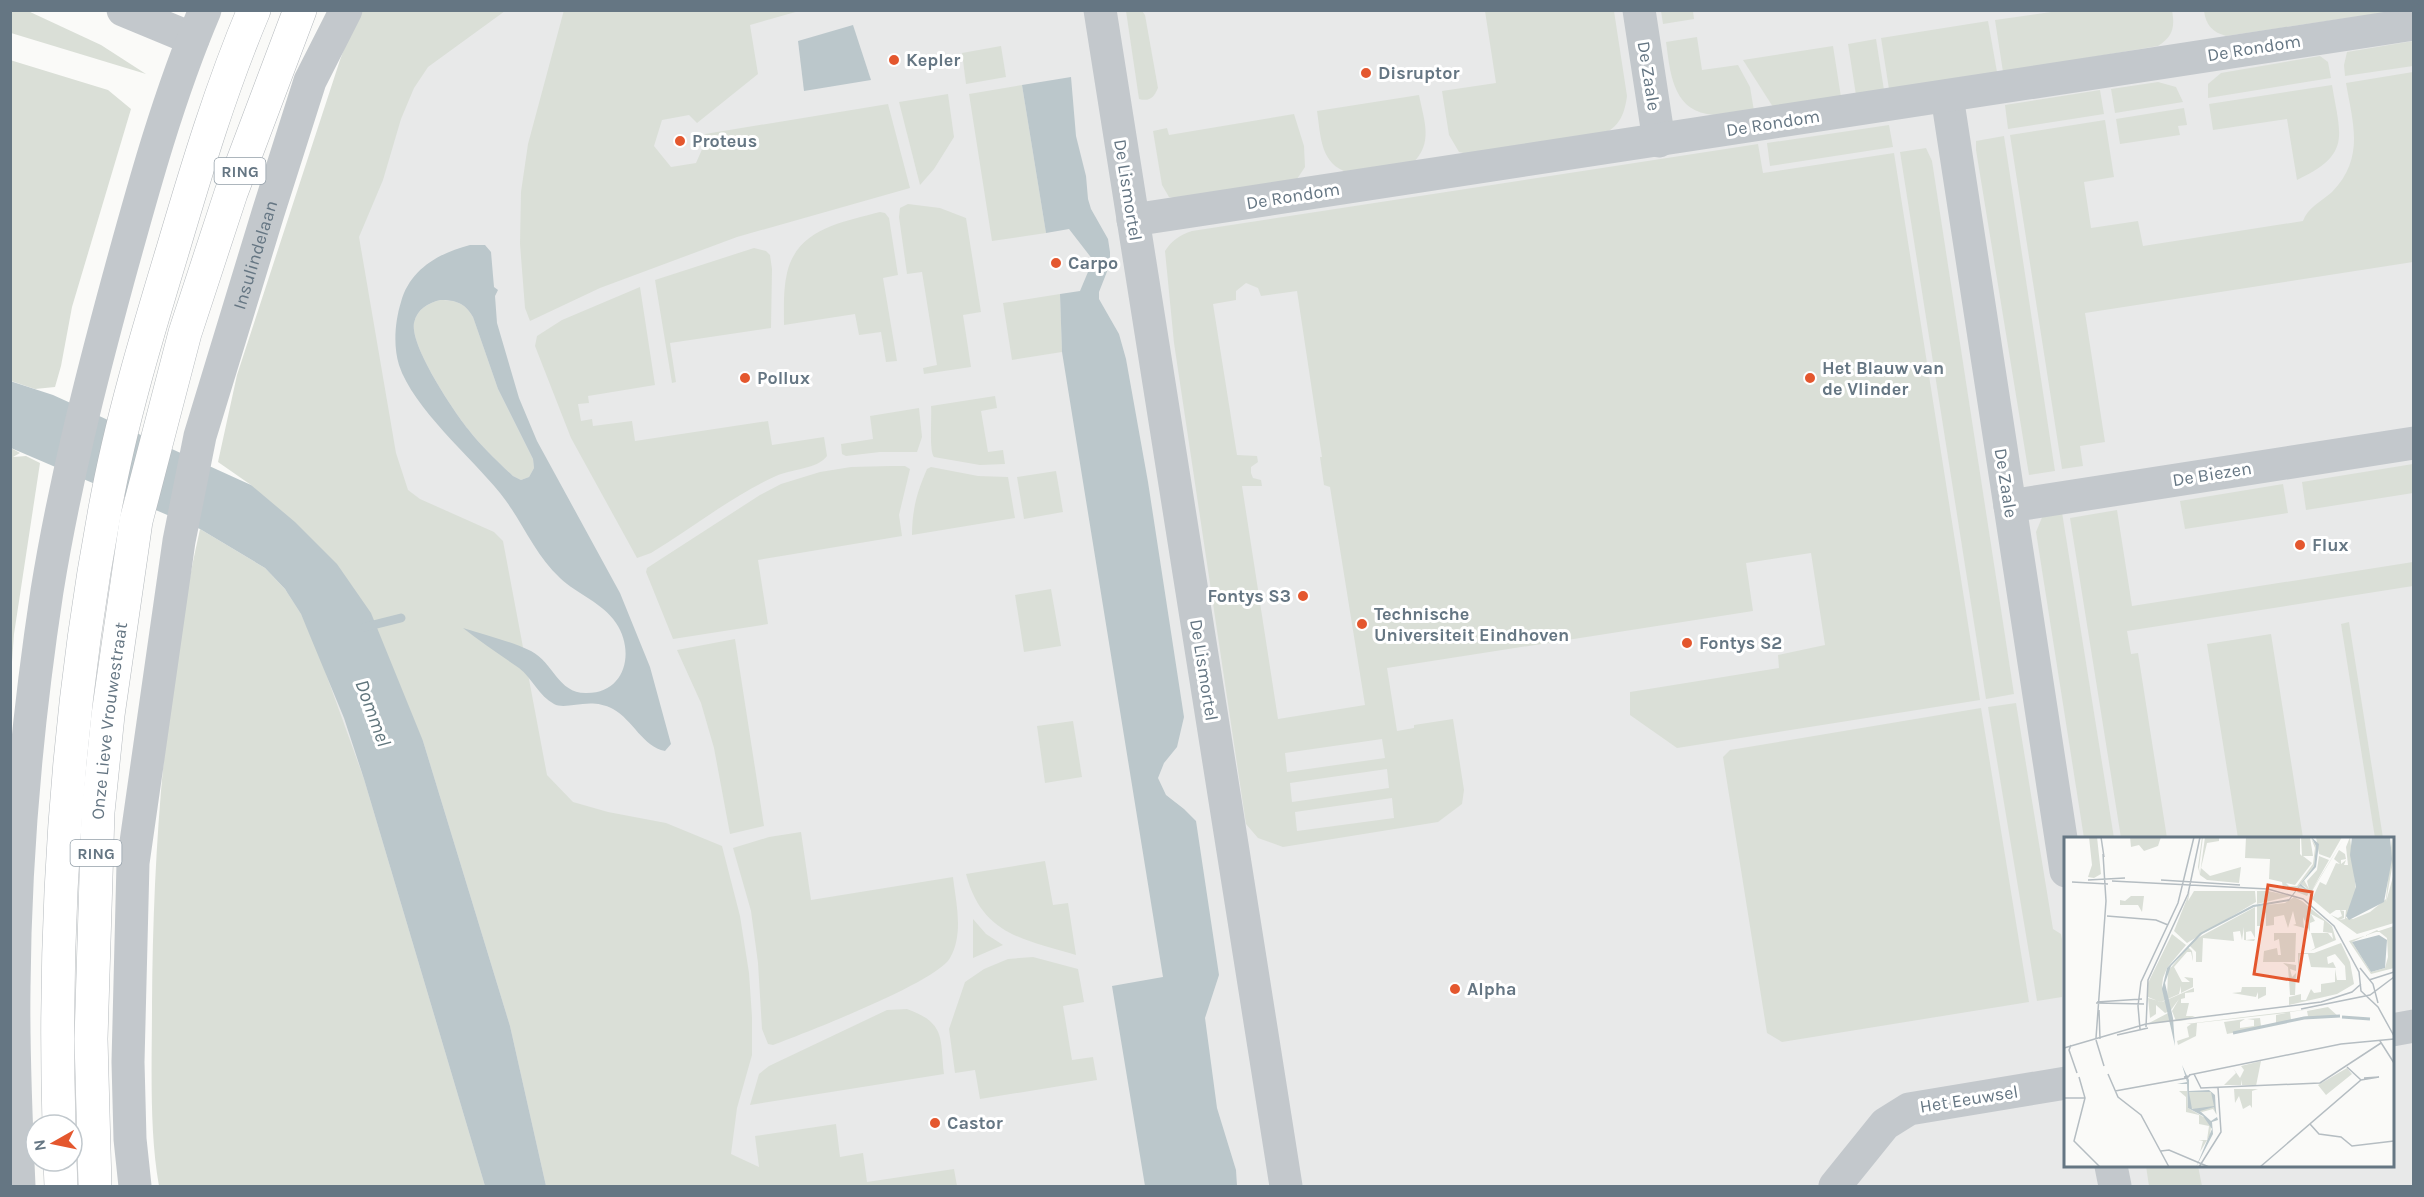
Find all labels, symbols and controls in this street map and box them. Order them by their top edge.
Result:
street label: De Rondom [2206,30,2302,66]
street label: De Zaale [1633,40,1665,112]
place label: Kepler [906,49,960,71]
marker: Kepler [887,53,901,67]
place label: Disruptor [1378,62,1459,84]
marker: Disruptor [1359,66,1373,80]
street label: De Rondom [1725,105,1821,141]
place label: Proteus [692,130,757,152]
marker: Proteus [673,134,687,148]
street label: De Lismortel [1109,137,1147,243]
road number: RING [214,158,266,184]
street label: De Rondom [1245,178,1341,214]
street label: Insulindelaan [228,197,282,312]
place label: Carpo [1068,252,1118,274]
marker: Carpo [1049,256,1063,270]
place label: Het Blauw van de Vlinder [1822,357,1944,400]
place label: Pollux [757,367,810,389]
marker: Pollux [738,371,752,385]
marker: Het Blauw van de Vlinder [1803,371,1817,385]
street label: De Zaale [1990,447,2022,519]
street label: De Biezen [2171,457,2253,491]
place label: Flux [2312,534,2349,556]
marker: Flux [2293,538,2307,552]
place label: Fontys S3 [1207,585,1291,607]
marker: Fontys S3 [1296,589,1310,603]
place label: Technische Universiteit Eindhoven [1374,603,1569,646]
street label: De Lismortel [1185,617,1223,723]
marker: Technische Universiteit Eindhoven [1355,617,1369,631]
street label: Onze Lieve Vrouwestraat [87,620,132,820]
place label: Fontys S2 [1699,632,1782,654]
marker: Fontys S2 [1680,636,1694,650]
water label: Dommel [350,676,396,750]
inset map [2064,837,2394,1167]
road number: RING [70,840,122,866]
place label: Alpha [1467,978,1516,1000]
marker: Alpha [1448,982,1462,996]
street label: Het Eeuwsel [1918,1080,2020,1118]
place label: Castor [947,1112,1003,1134]
north arrow [24,1113,84,1173]
marker: Castor [928,1116,942,1130]
text: N [29,1138,50,1152]

